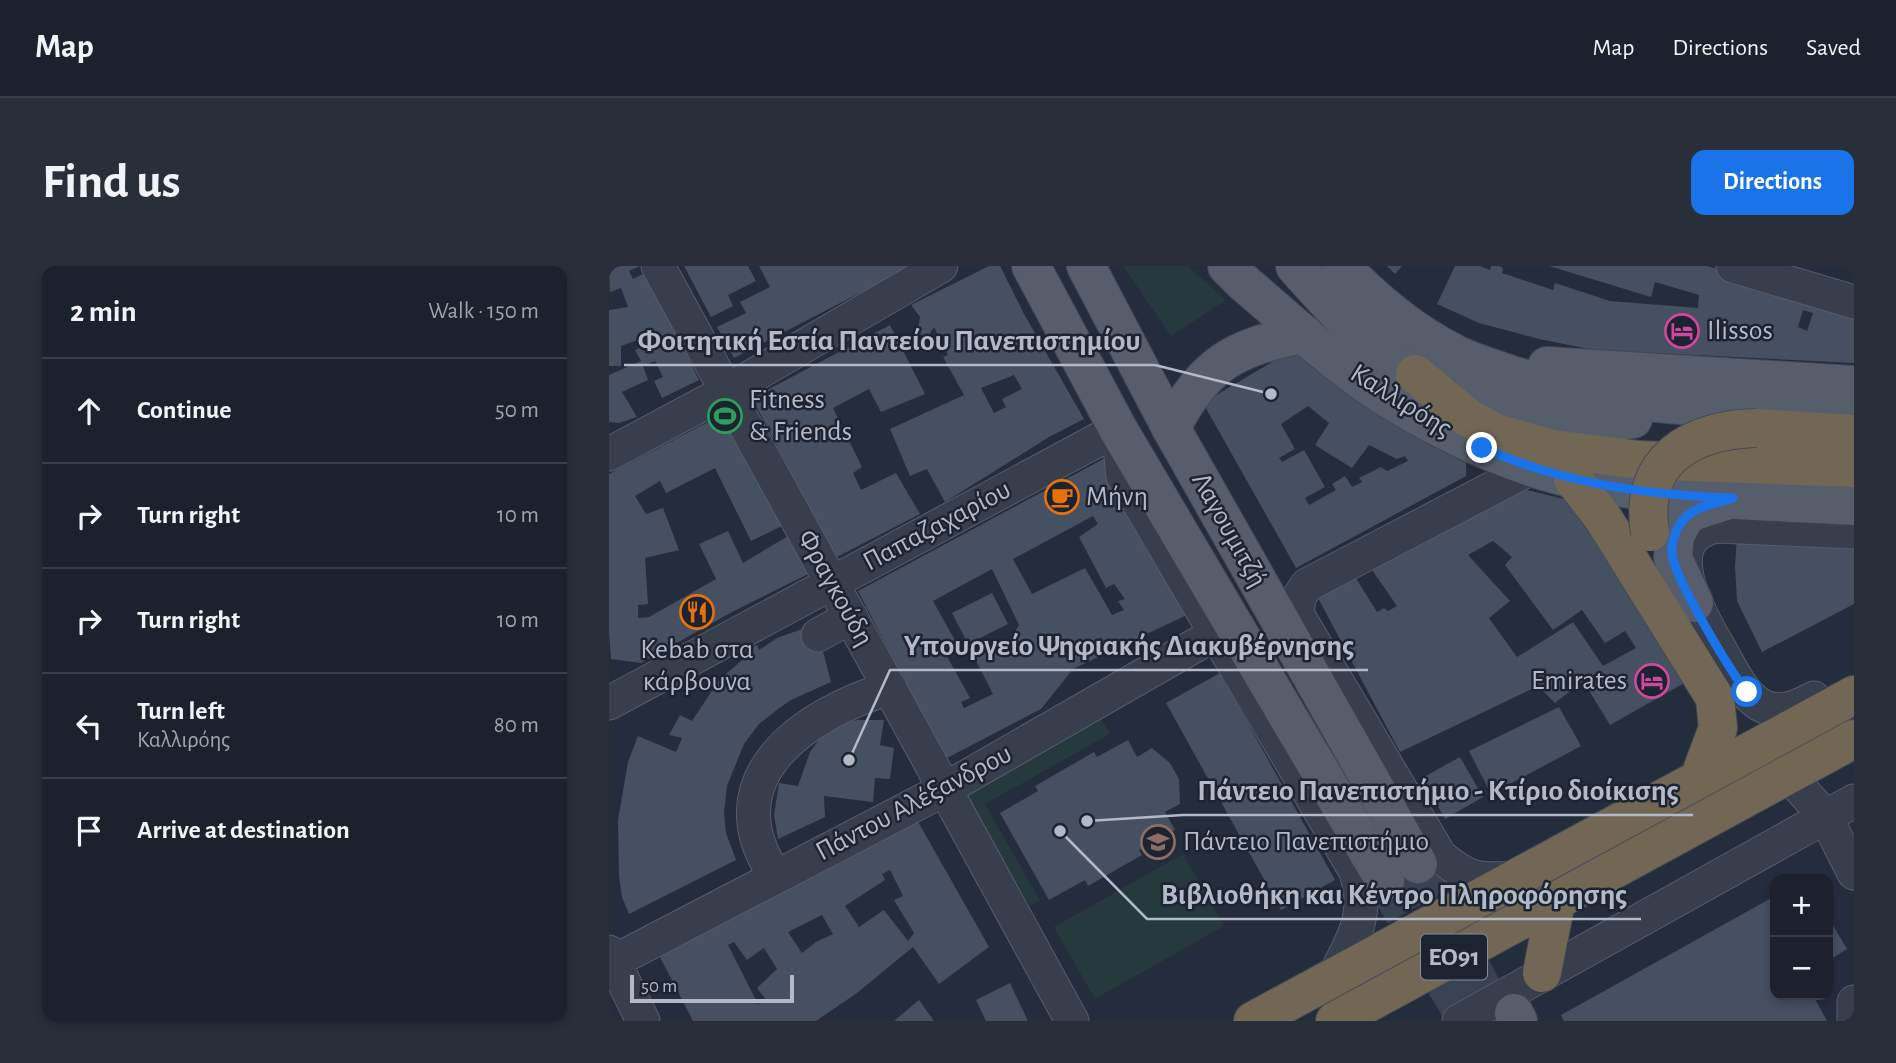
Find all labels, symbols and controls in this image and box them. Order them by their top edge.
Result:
text: Map [35,31,94,64]
text: Map [1592,36,1634,60]
text: Directions [1672,36,1768,60]
text: Saved [1806,36,1861,60]
button: Directions [1691,150,1854,215]
text: Find us [42,158,181,207]
text: 2 min [70,297,137,327]
text: Walk · 150 m [428,300,539,323]
hotel icon: Ilissos [1663,312,1701,350]
callout: Φοιτητική Εστία Παντείου Πανεπιστημίου [624,314,1155,365]
place label: Ilissos [1707,317,1773,345]
text: Φοιτητική Εστία Παντείου Πανεπιστημίου [637,326,1141,356]
street label: Καλλιρόης [1345,359,1457,443]
place label: Fitness & Friends [749,386,852,446]
icon: ahead [70,392,108,430]
text: Continue [137,397,232,423]
sports icon: Fitness & Friends [706,397,744,435]
text: 50 m [495,399,539,422]
route end [1466,432,1497,463]
street label: Λαγουμιτζή [1186,468,1272,592]
street label: Παπαζαχαρίου [859,475,1015,577]
cafe icon: Μήνη [1043,478,1081,516]
place label: Μήνη [1086,483,1148,511]
icon: right [70,497,108,535]
text: Turn right [137,502,240,528]
text: 10 m [497,504,539,527]
street label: Φραγκούδη [792,525,878,651]
restaurant icon: Kebab στα κάρβουνα [678,593,716,631]
icon: right [70,602,108,640]
text: Turn right [137,607,240,633]
text: 10 m [497,609,539,632]
callout: Υπουργείο Ψηφιακής Διακυβέρνησης [890,619,1368,670]
text: Υπουργείο Ψηφιακής Διακυβέρνησης [904,631,1354,661]
place label: Kebab στα κάρβουνα [640,636,754,696]
hotel icon: Emirates [1633,662,1671,700]
place label: Emirates [1531,667,1627,695]
route start [1731,676,1762,707]
text: Turn left [137,698,225,724]
icon: left [70,707,108,745]
text: 80 m [494,714,539,737]
text: Καλλιρόης [137,729,230,752]
street label: Πάντου Αλέξανδρου [811,740,1017,866]
callout: Πάντειο Πανεπιστήμιο - Κτίριο διοίκισης [1183,764,1693,815]
text: Πάντειο Πανεπιστήμιο - Κτίριο διοίκισης [1197,776,1679,806]
icon: arrive [70,812,108,850]
text: Arrive at destination [137,817,350,843]
school or university icon: Πάντειο Πανεπιστήμιο [1139,823,1177,861]
place label: Πάντειο Πανεπιστήμιο [1183,828,1429,856]
callout: Βιβλιοθήκη και Κέντρο Πληροφόρησης [1147,868,1641,919]
map controls [1770,874,1833,1000]
button: + [1770,874,1833,937]
text: Βιβλιοθήκη και Κέντρο Πληροφόρησης [1161,880,1627,910]
road number: ΕΟ91 [1421,934,1487,979]
button: − [1770,937,1833,1000]
scale bar [630,972,795,1004]
text: 50 m [641,977,677,996]

